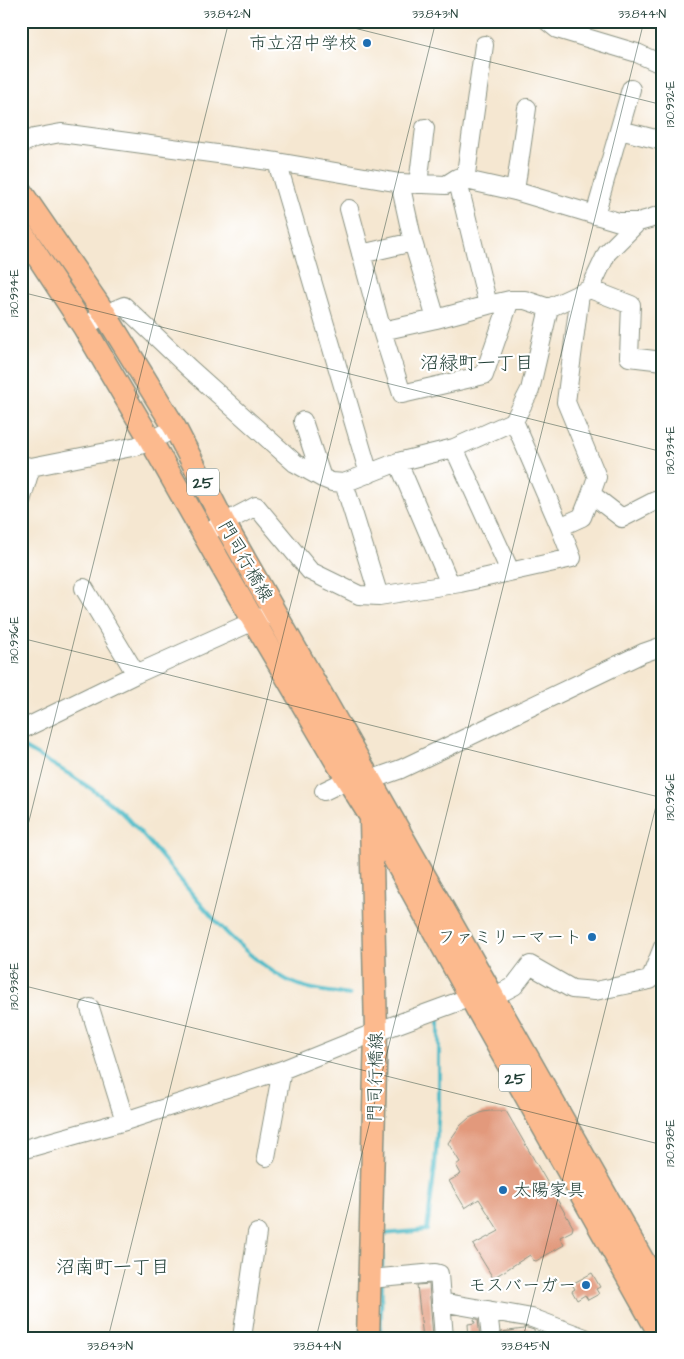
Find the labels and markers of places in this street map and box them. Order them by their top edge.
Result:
place label: 市立沼中学校 [249,31,357,56]
marker: 市立沼中学校 [361,37,373,49]
place label: ファミリーマート [438,925,582,950]
marker: ファミリーマート [586,931,598,943]
place label: 太陽家具 [513,1178,585,1203]
marker: 太陽家具 [497,1184,509,1196]
place label: モスバーガー [468,1273,576,1298]
marker: モスバーガー [580,1279,592,1291]

